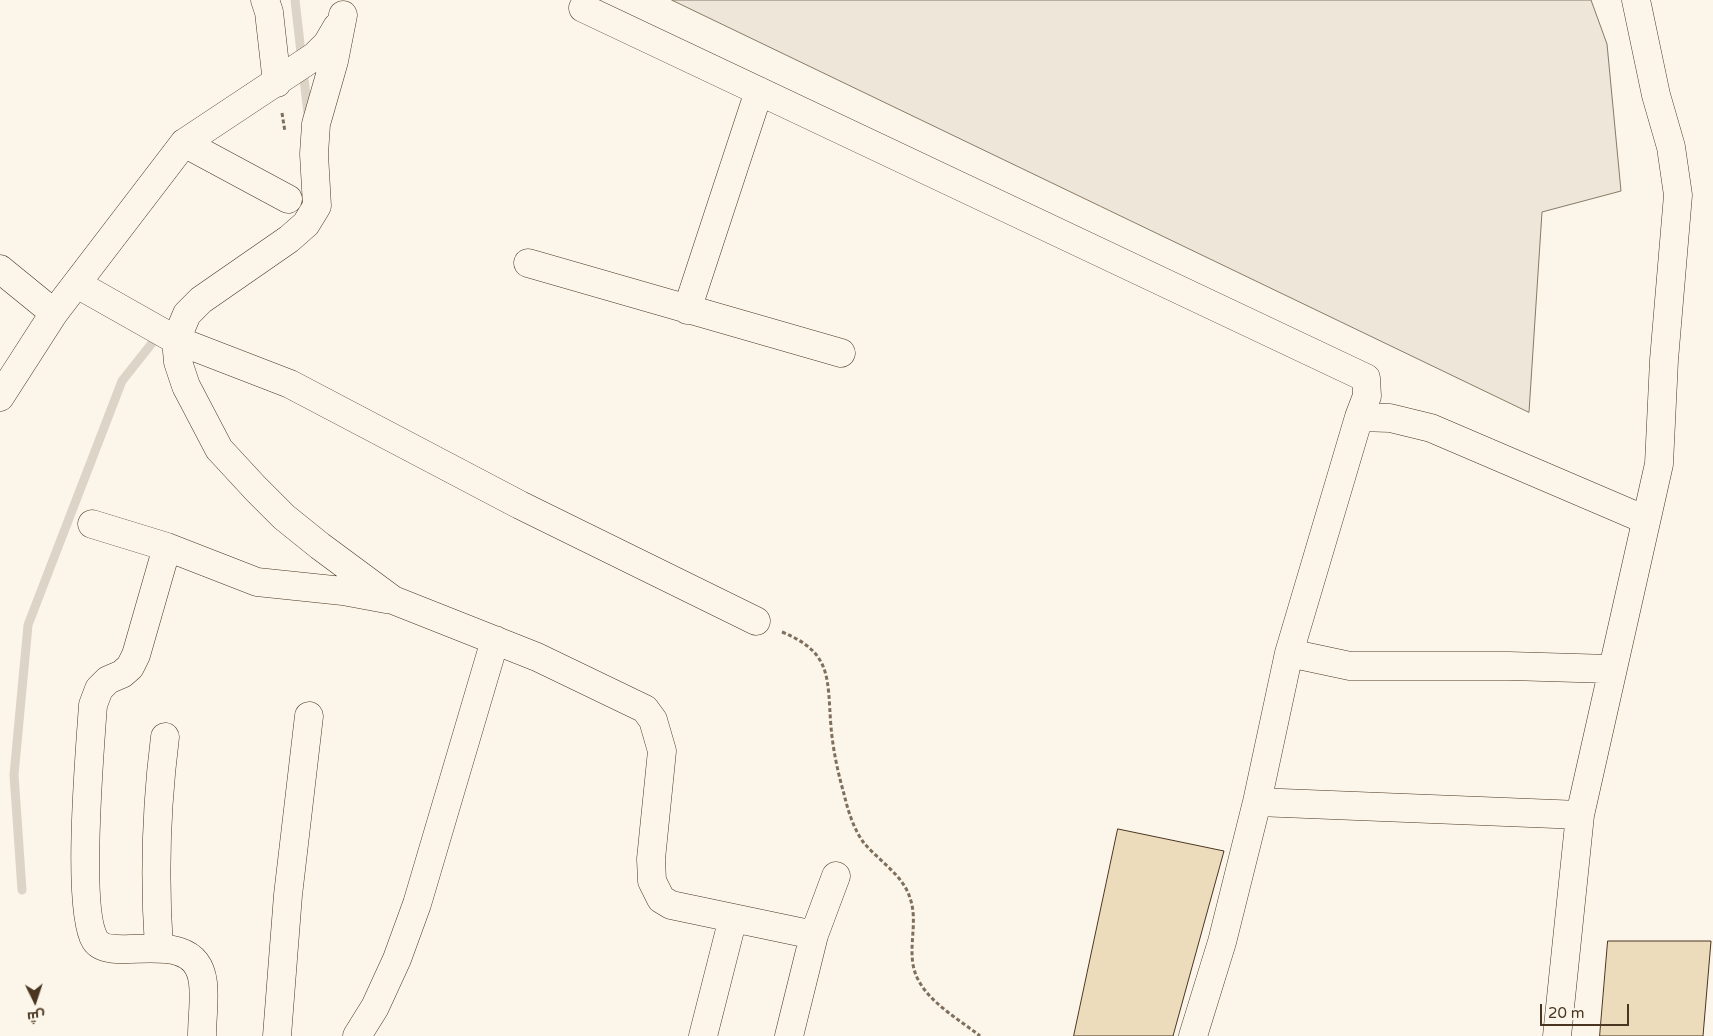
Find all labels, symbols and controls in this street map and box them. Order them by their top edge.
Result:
north arrow [10,976,60,1026]
scale bar [1543,994,1632,1026]
text: 20 m [1548,1004,1585,1022]
text: ش [27,1007,46,1026]

